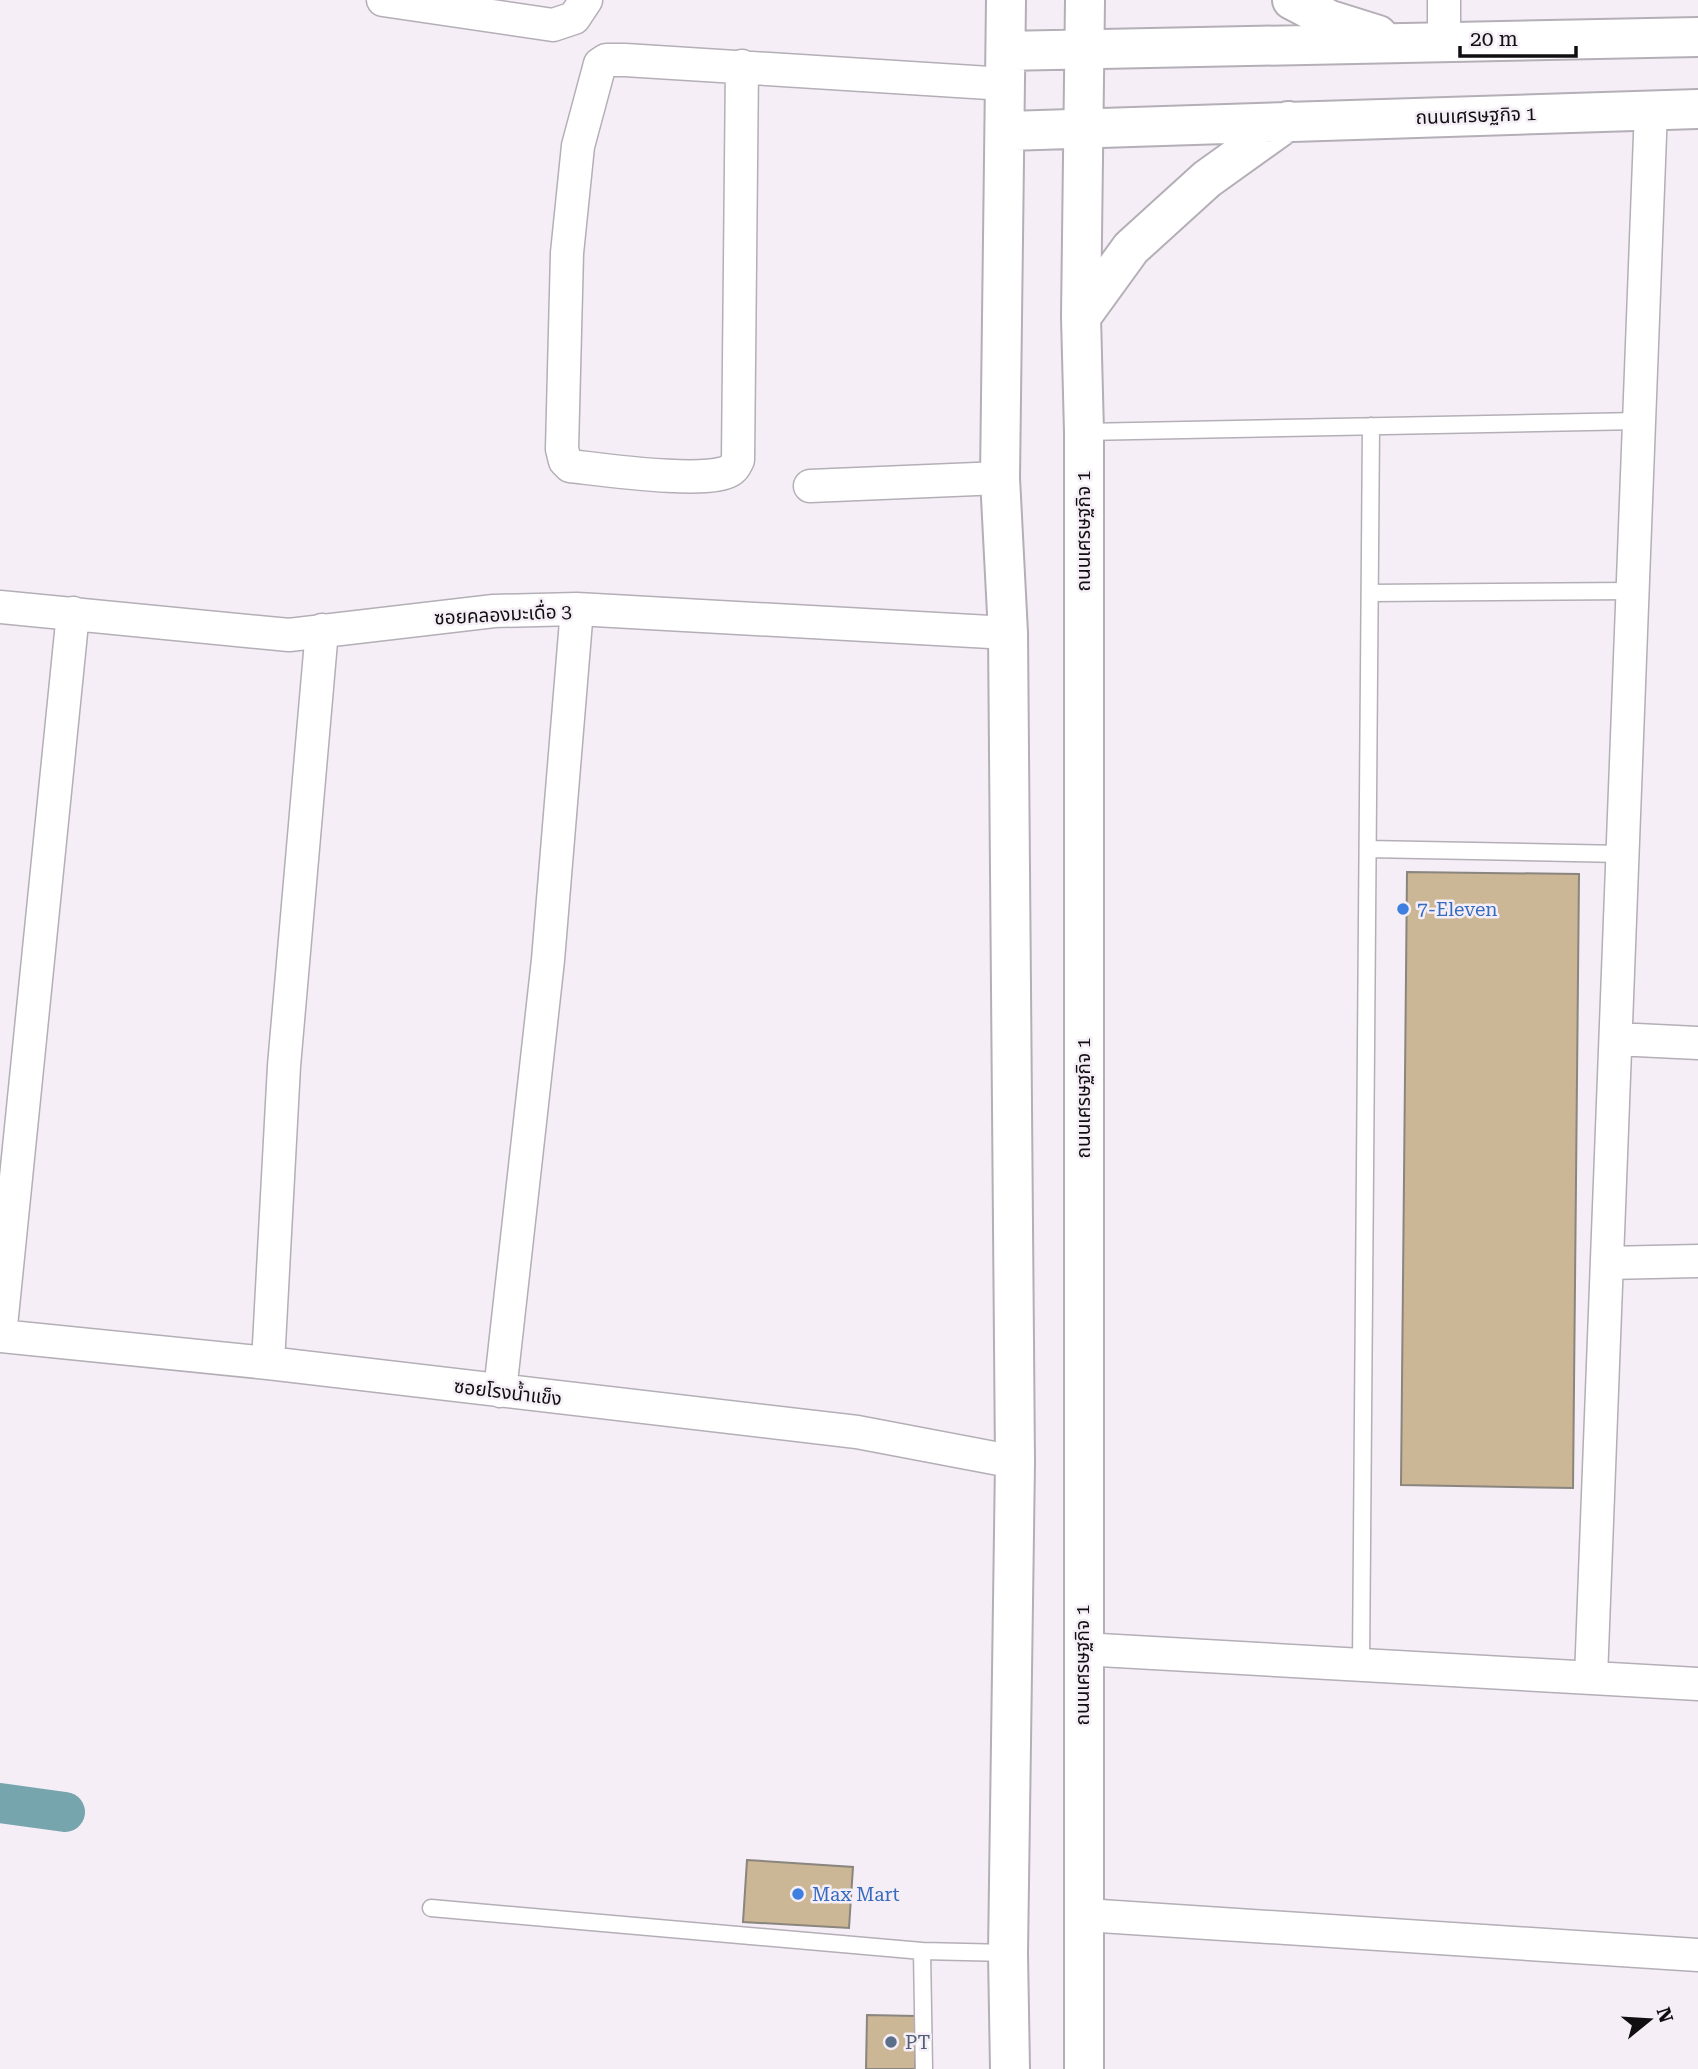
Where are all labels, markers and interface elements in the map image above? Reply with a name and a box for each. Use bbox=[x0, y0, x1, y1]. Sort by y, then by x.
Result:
scale bar bbox=[1460, 14, 1576, 58]
text: 20 m bbox=[1470, 27, 1518, 51]
street label: ถนนเศรษฐกิจ 1 bbox=[1415, 102, 1537, 129]
street label: ถนนเศรษฐกิจ 1 bbox=[1072, 471, 1095, 591]
street label: ซอยคลองมะเดื่อ 3 bbox=[433, 597, 573, 630]
place label: 7-Eleven bbox=[1417, 898, 1498, 921]
marker: 7-Eleven bbox=[1395, 901, 1411, 917]
street label: ถนนเศรษฐกิจ 1 bbox=[1072, 1038, 1095, 1158]
street label: ซอยโรงน้ำแข็ง bbox=[453, 1372, 563, 1411]
street label: ถนนเศรษฐกิจ 1 bbox=[1071, 1605, 1094, 1725]
place label: Max Mart bbox=[812, 1883, 900, 1906]
marker: Max Mart bbox=[790, 1886, 806, 1902]
north arrow bbox=[1614, 1985, 1684, 2055]
text: N bbox=[1651, 2004, 1678, 2026]
place label: PT bbox=[905, 2031, 930, 2054]
marker: PT bbox=[883, 2034, 899, 2050]

